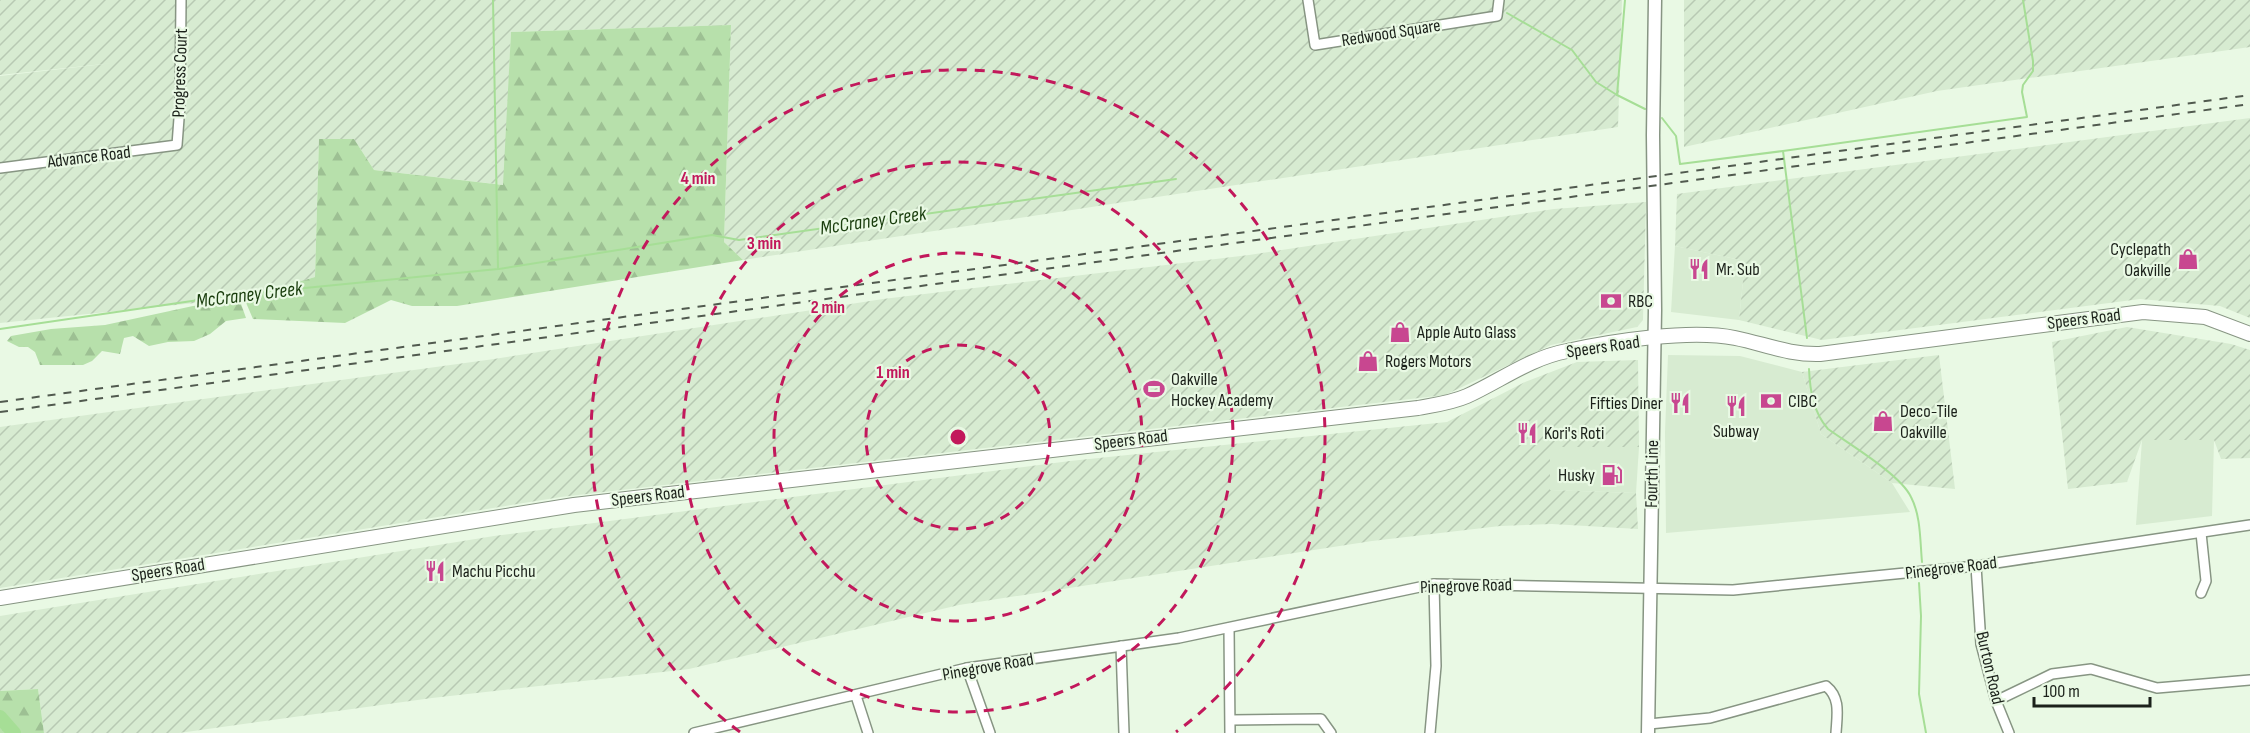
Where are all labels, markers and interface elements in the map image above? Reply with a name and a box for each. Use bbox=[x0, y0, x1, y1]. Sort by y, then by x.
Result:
street label: Redwood Square bbox=[1340, 15, 1442, 51]
street label: Progress Court bbox=[168, 28, 192, 118]
street label: Advance Road bbox=[45, 141, 132, 173]
text: 4 min bbox=[681, 168, 715, 189]
water label: McCraney Creek bbox=[818, 202, 928, 240]
text: 3 min bbox=[747, 233, 781, 254]
place label: Cyclepath Oakville bbox=[2110, 239, 2171, 281]
shop icon: Cyclepath Oakville bbox=[2176, 247, 2200, 271]
restaurant icon: Mr. Sub bbox=[1687, 257, 1711, 281]
place label: Mr. Sub bbox=[1716, 259, 1760, 280]
water label: McCraney Creek bbox=[194, 277, 304, 313]
bank icon: RBC bbox=[1599, 289, 1623, 313]
place label: RBC bbox=[1628, 291, 1653, 312]
text: 2 min bbox=[811, 297, 845, 318]
street label: Speers Road bbox=[2046, 304, 2122, 334]
shop icon: Apple Auto Glass bbox=[1388, 320, 1412, 344]
place label: Apple Auto Glass bbox=[1416, 322, 1516, 343]
street label: Speers Road bbox=[1565, 331, 1641, 363]
shop icon: Rogers Motors bbox=[1356, 349, 1380, 373]
place label: Rogers Motors bbox=[1385, 351, 1471, 372]
text: 1 min bbox=[876, 362, 910, 383]
place label: Oakville Hockey Academy bbox=[1171, 369, 1273, 411]
sports icon: Oakville Hockey Academy bbox=[1142, 377, 1166, 401]
bank icon: CIBC bbox=[1759, 389, 1783, 413]
restaurant icon: Fifties Diner bbox=[1668, 391, 1692, 415]
place label: CIBC bbox=[1788, 391, 1817, 412]
place label: Fifties Diner bbox=[1590, 393, 1663, 414]
restaurant icon: Subway bbox=[1724, 394, 1748, 418]
place label: Deco-Tile Oakville bbox=[1900, 401, 1958, 443]
shop icon: Deco-Tile Oakville bbox=[1871, 409, 1895, 433]
restaurant icon: Kori's Roti bbox=[1515, 421, 1539, 445]
place label: Subway bbox=[1713, 421, 1759, 442]
place label: Kori's Roti bbox=[1544, 423, 1604, 444]
street label: Speers Road bbox=[1093, 425, 1169, 455]
centre of rings bbox=[948, 427, 968, 447]
street label: Fourth Line bbox=[1641, 440, 1663, 508]
fuel station icon: Husky bbox=[1600, 463, 1624, 487]
place label: Husky bbox=[1558, 465, 1595, 486]
street label: Speers Road bbox=[610, 481, 686, 511]
street label: Pinegrove Road bbox=[1904, 552, 1998, 584]
street label: Speers Road bbox=[130, 554, 206, 586]
restaurant icon: Machu Picchu bbox=[423, 559, 447, 583]
place label: Machu Picchu bbox=[452, 561, 535, 582]
street label: Pinegrove Road bbox=[1420, 574, 1512, 598]
street label: Burton Road bbox=[1971, 629, 2009, 707]
street label: Pinegrove Road bbox=[941, 649, 1035, 685]
scale bar bbox=[2034, 670, 2150, 708]
text: 100 m bbox=[2043, 681, 2080, 702]

